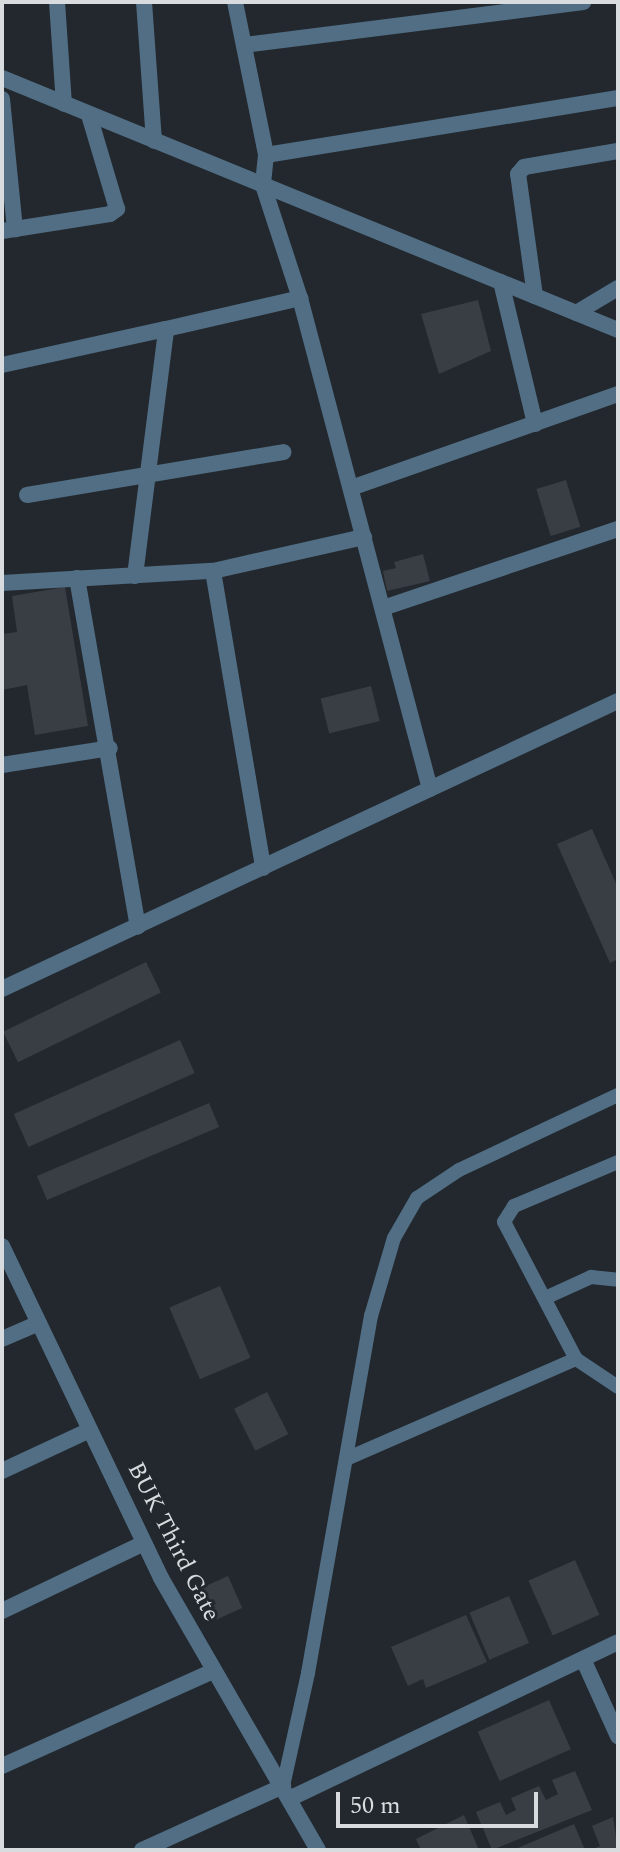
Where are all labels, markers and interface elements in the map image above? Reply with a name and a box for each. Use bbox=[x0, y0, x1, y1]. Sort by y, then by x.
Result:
street label: BUK Third Gate bbox=[121, 1458, 225, 1626]
scale bar bbox=[340, 1776, 542, 1826]
text: 50 m bbox=[350, 1788, 401, 1824]

